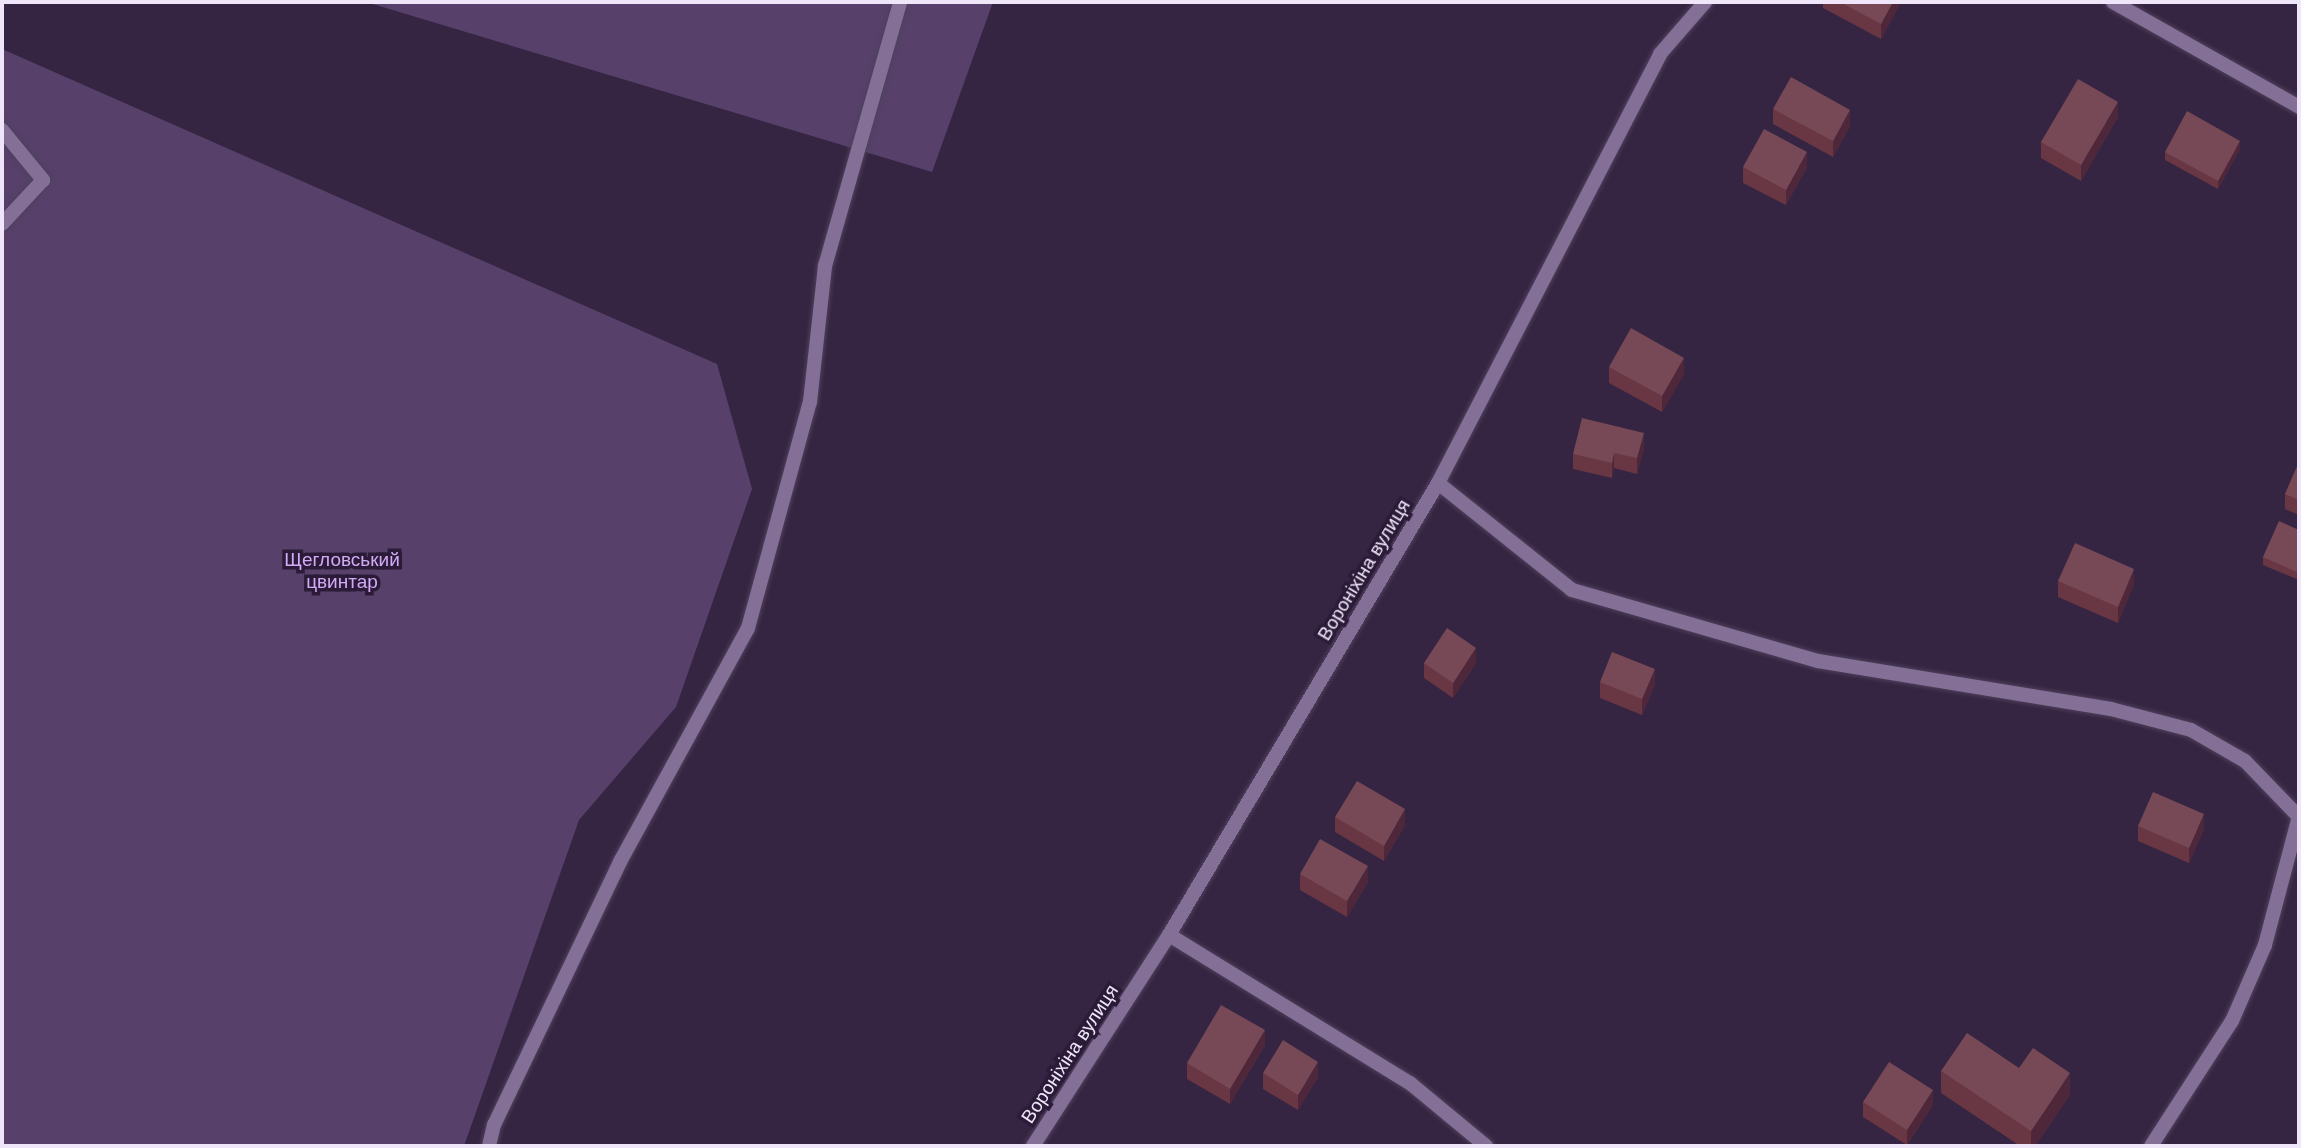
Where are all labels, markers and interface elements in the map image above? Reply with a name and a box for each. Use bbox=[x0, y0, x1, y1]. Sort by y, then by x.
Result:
street label: Вороніхіна вулиця bbox=[1313, 495, 1415, 645]
park label: Щегловський цвинтар bbox=[284, 549, 400, 593]
street label: Вороніхіна вулиця bbox=[1017, 980, 1123, 1128]

